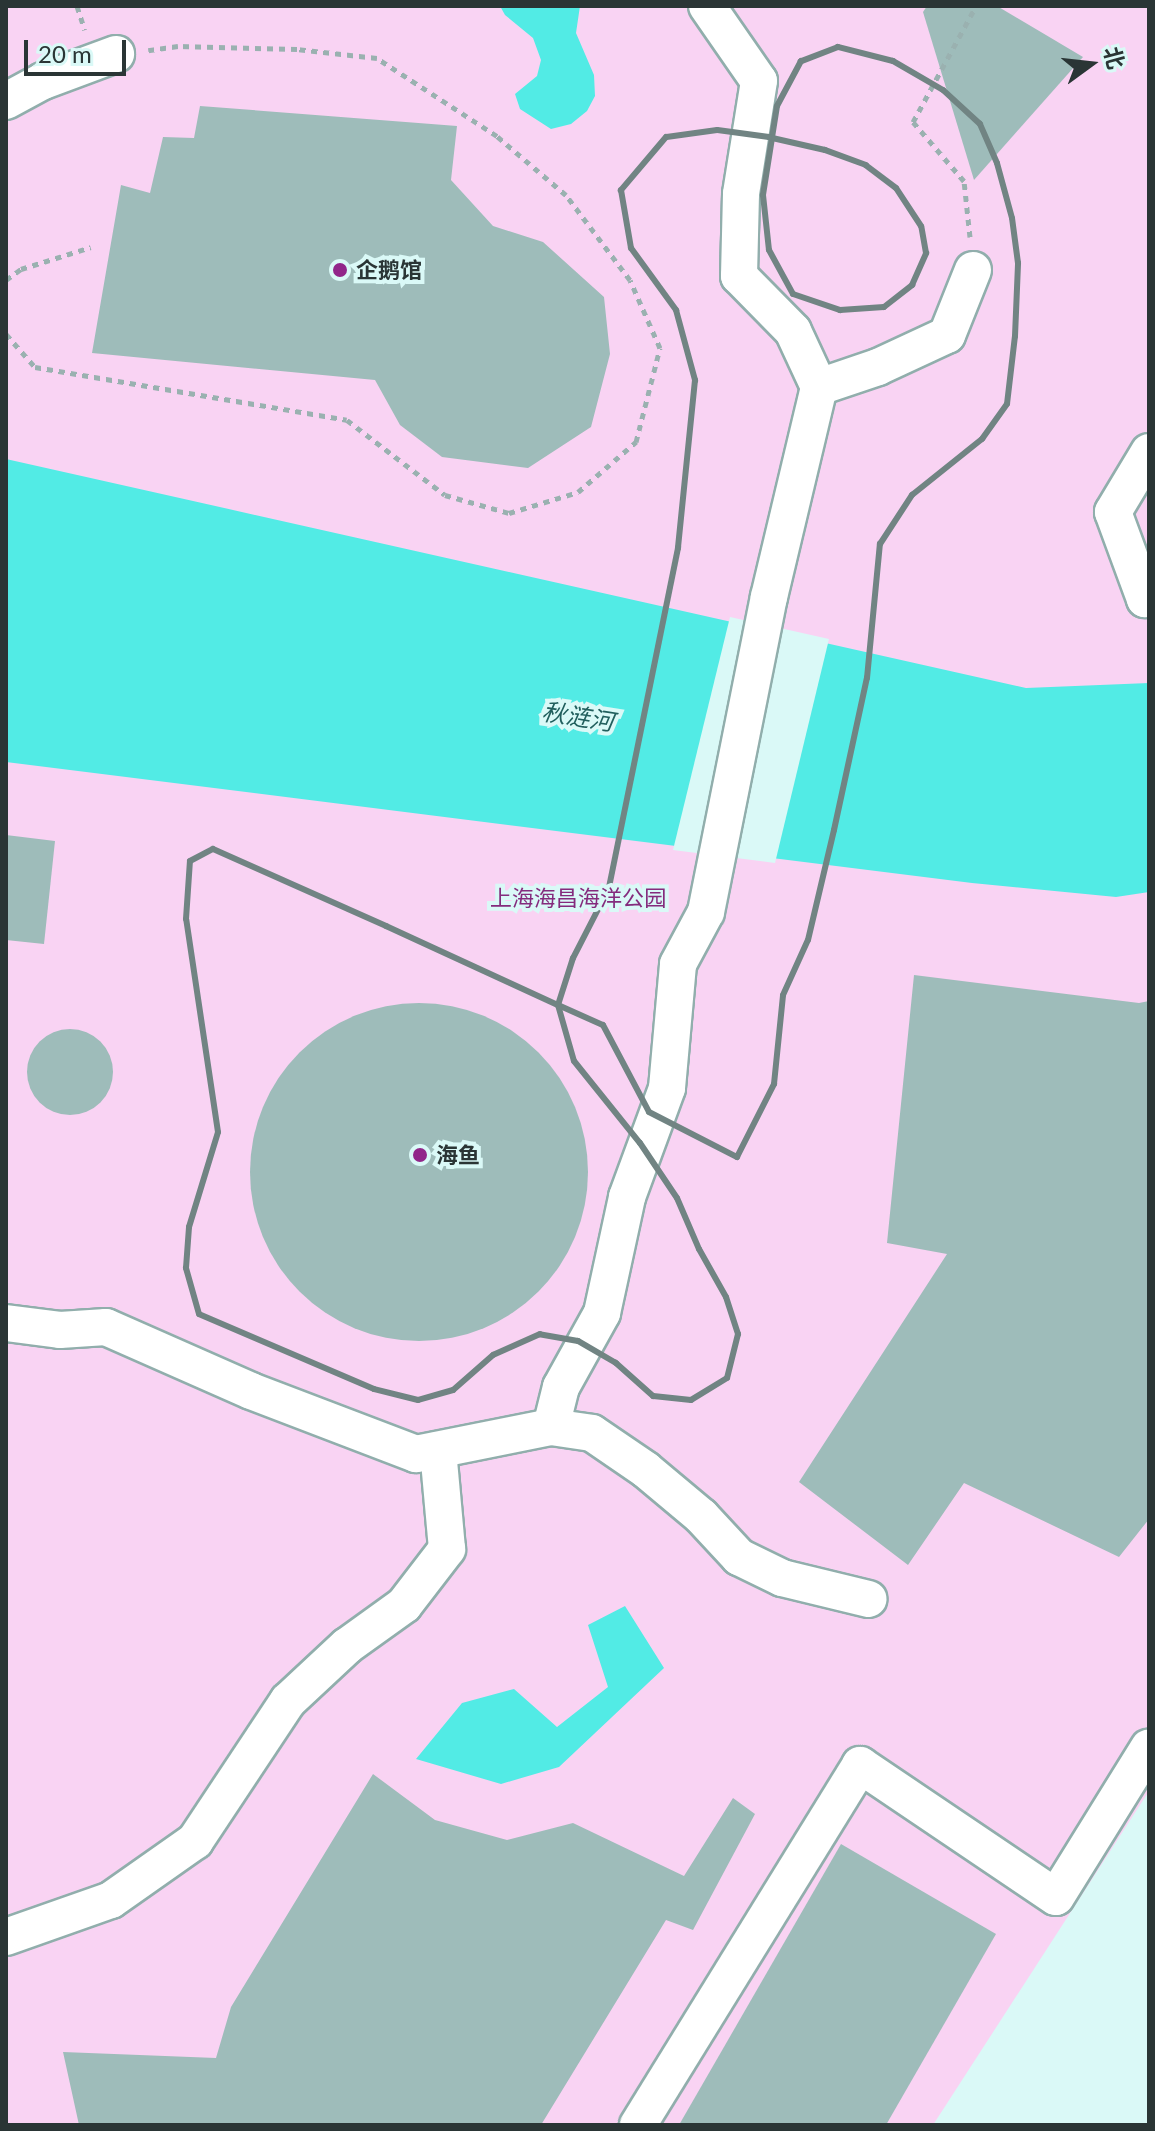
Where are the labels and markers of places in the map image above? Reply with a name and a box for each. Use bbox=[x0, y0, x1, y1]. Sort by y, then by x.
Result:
place label: 企鹅馆 bbox=[356, 257, 422, 283]
marker: 企鹅馆 bbox=[331, 261, 349, 279]
place label: 海鱼 bbox=[436, 1142, 480, 1168]
marker: 海鱼 bbox=[411, 1146, 429, 1164]

